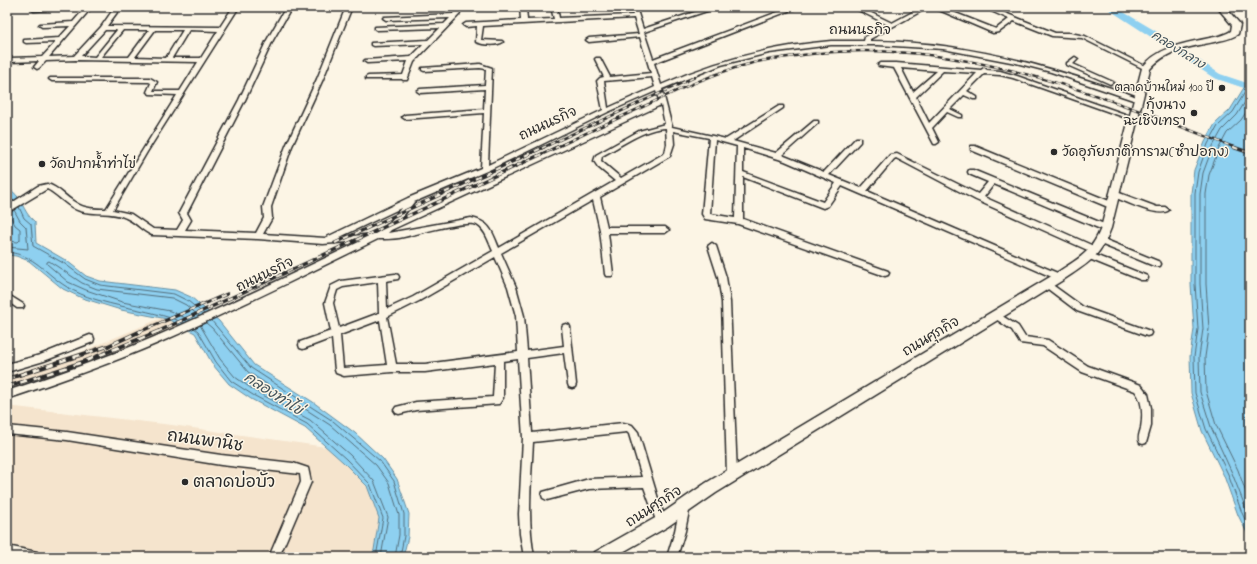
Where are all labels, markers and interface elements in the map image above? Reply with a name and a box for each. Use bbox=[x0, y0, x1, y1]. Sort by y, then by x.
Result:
street label: ถนนนรกิจ bbox=[829, 20, 891, 41]
water label: คลองกลาง bbox=[1147, 26, 1210, 75]
place label: ตลาดบ้านใหม่ 100 ปี bbox=[1114, 79, 1214, 97]
marker: ตลาดบ้านใหม่ 100 ปี bbox=[1217, 83, 1227, 93]
place label: กุ้งนาง ฉะเชิงเทรา bbox=[1123, 95, 1186, 132]
street label: ถนนนรกิจ bbox=[516, 101, 580, 147]
marker: กุ้งนาง ฉะเชิงเทรา bbox=[1189, 108, 1199, 118]
place label: วัดอุภัยภาติการาม(ซำปอกง) bbox=[1062, 142, 1228, 163]
marker: วัดอุภัยภาติการาม(ซำปอกง) bbox=[1049, 147, 1059, 157]
place label: วัดปากน้ำท่าไข่ bbox=[50, 151, 136, 175]
marker: วัดปากน้ำท่าไข่ bbox=[37, 159, 47, 169]
street label: ถนนนรกิจ bbox=[233, 252, 297, 298]
street label: ถนนศุภกิจ bbox=[898, 312, 964, 362]
water label: คลองท่าไข่ bbox=[239, 367, 309, 423]
street label: ถนนพานิช bbox=[165, 423, 245, 459]
place label: ตลาดบ่อบัว bbox=[193, 470, 275, 495]
marker: ตลาดบ่อบัว bbox=[180, 477, 190, 487]
street label: ถนนศุภกิจ bbox=[622, 481, 686, 533]

